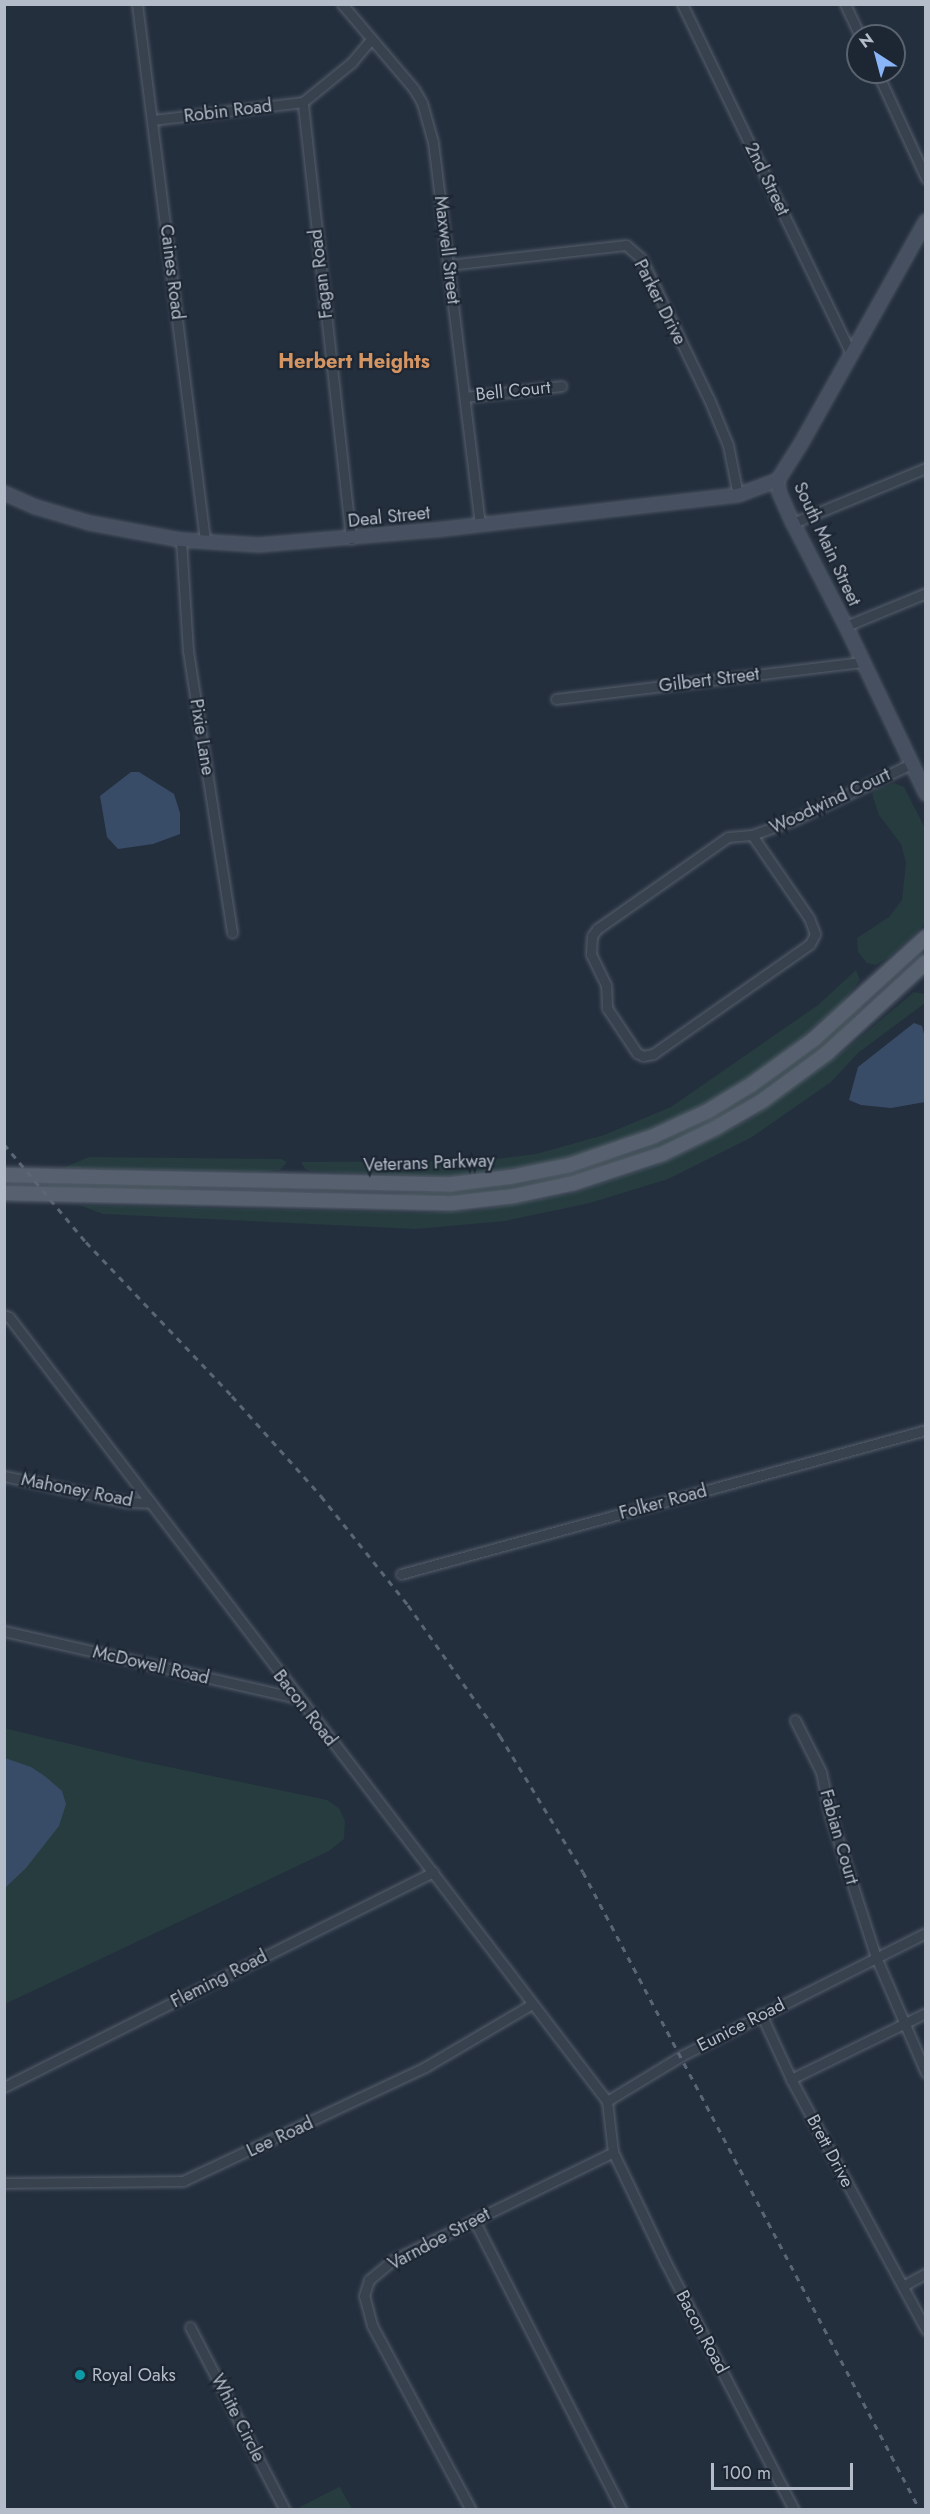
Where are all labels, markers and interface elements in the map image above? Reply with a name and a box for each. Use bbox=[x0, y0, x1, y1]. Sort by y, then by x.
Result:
north arrow bbox=[846, 24, 906, 84]
text: N bbox=[854, 28, 878, 54]
street label: Robin Road bbox=[183, 95, 273, 127]
street label: 2nd Street bbox=[740, 139, 794, 219]
street label: Maxwell Street bbox=[430, 195, 464, 305]
street label: Caines Road bbox=[155, 223, 189, 321]
street label: Fagan Road bbox=[305, 228, 337, 320]
street label: Parker Drive bbox=[629, 256, 691, 348]
district label: Herbert Heights bbox=[278, 349, 430, 373]
street label: Bell Court bbox=[475, 376, 551, 406]
street label: South Main Street bbox=[789, 479, 865, 609]
street label: Deal Street bbox=[347, 502, 431, 532]
street label: Gilbert Street bbox=[657, 663, 761, 697]
street label: Pixie Lane bbox=[185, 697, 219, 777]
street label: Woodwind Court bbox=[766, 764, 894, 838]
street label: Veterans Parkway bbox=[363, 1150, 495, 1176]
street label: Mahoney Road bbox=[19, 1469, 135, 1511]
street label: Folker Road bbox=[617, 1480, 709, 1524]
street label: McDowell Road bbox=[91, 1641, 211, 1689]
street label: Bacon Road bbox=[269, 1666, 341, 1750]
street label: Fabian Court bbox=[815, 1787, 863, 1887]
street label: Fleming Road bbox=[167, 1946, 271, 2012]
street label: Eunice Road bbox=[694, 1994, 788, 2056]
street label: Brett Drive bbox=[802, 2111, 858, 2191]
street label: Lee Road bbox=[243, 2112, 317, 2162]
street label: Varndoe Street bbox=[384, 2203, 494, 2275]
street label: Bacon Road bbox=[671, 2287, 733, 2377]
place label: Royal Oaks bbox=[92, 2364, 176, 2386]
marker: Royal Oaks bbox=[73, 2368, 87, 2382]
street label: White Circle bbox=[207, 2370, 269, 2466]
scale bar bbox=[714, 2451, 856, 2489]
text: 100 m bbox=[722, 2460, 771, 2486]

